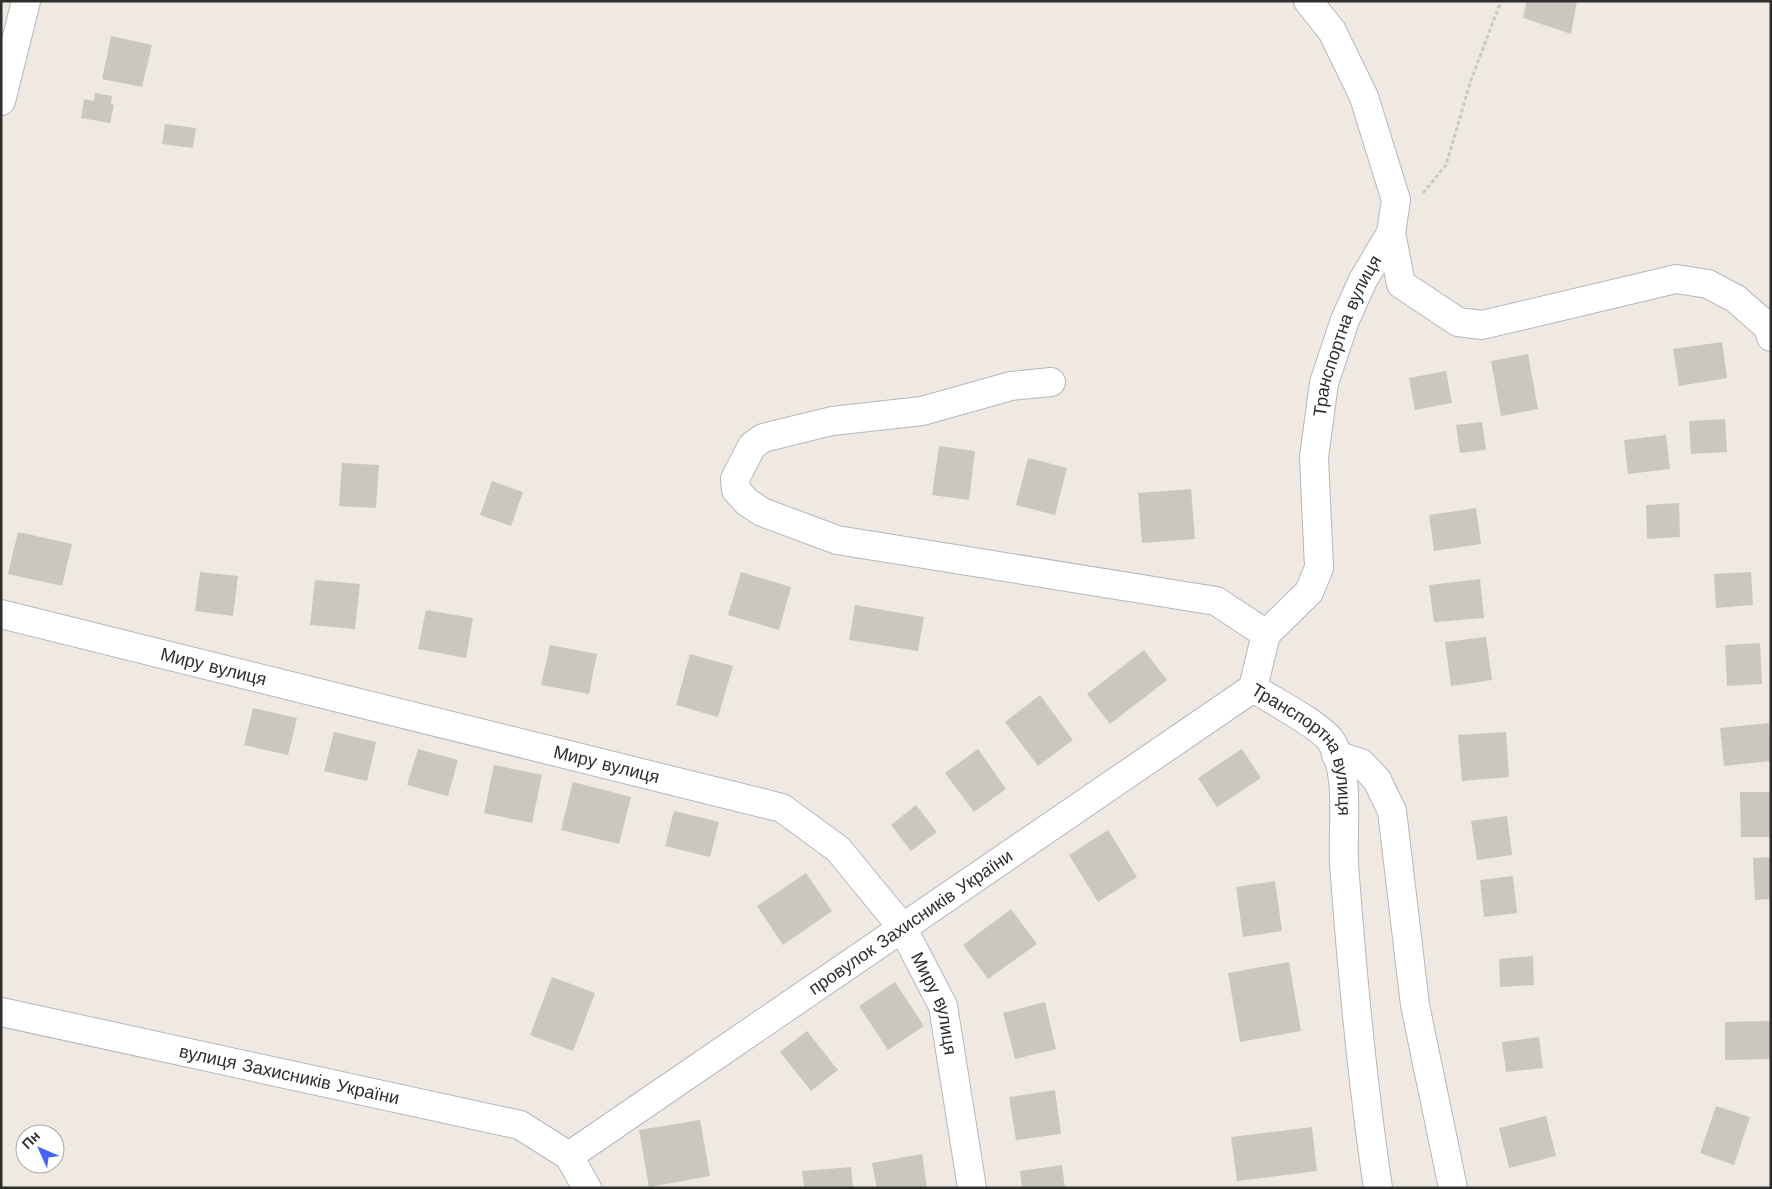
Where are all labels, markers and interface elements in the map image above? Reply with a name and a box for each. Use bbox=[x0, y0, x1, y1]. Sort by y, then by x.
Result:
street label: Транспортна вулиця bbox=[1309, 251, 1385, 418]
street label: Миру вулиця bbox=[159, 643, 269, 690]
street label: Транспортна вулиця bbox=[1248, 679, 1355, 816]
street label: Миру вулиця bbox=[552, 741, 662, 787]
street label: провулок Захисників України bbox=[804, 845, 1016, 999]
street label: Миру вулиця bbox=[907, 948, 962, 1056]
street label: вулиця Захисників України bbox=[177, 1040, 401, 1108]
north arrow bbox=[15, 1124, 65, 1174]
text: Пн bbox=[19, 1128, 43, 1152]

